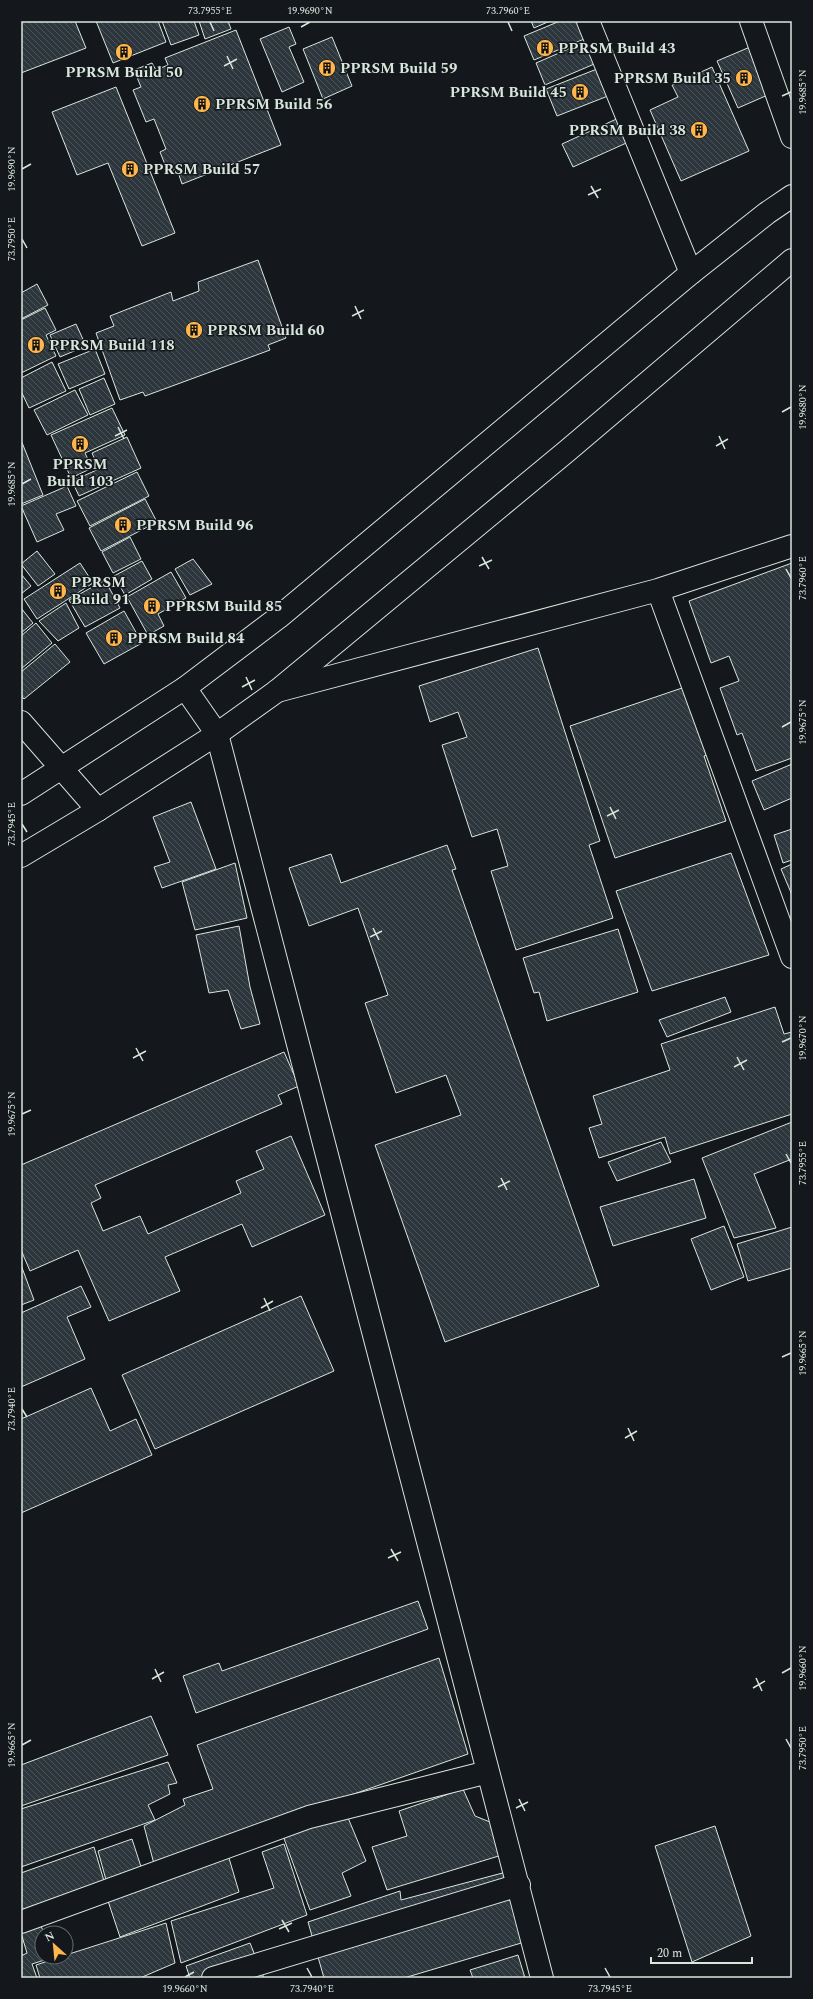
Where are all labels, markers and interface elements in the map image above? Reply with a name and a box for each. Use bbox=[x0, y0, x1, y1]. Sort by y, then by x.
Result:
text: 73.7955°E bbox=[188, 3, 232, 19]
text: 19.9690°N bbox=[287, 3, 333, 19]
text: 73.7960°E bbox=[486, 3, 530, 19]
place label: PPRSM Build 43 bbox=[558, 37, 675, 60]
building icon: PPRSM Build 43 bbox=[535, 38, 555, 58]
building icon: PPRSM Build 50 bbox=[114, 42, 134, 62]
place label: PPRSM Build 59 bbox=[340, 57, 457, 80]
building icon: PPRSM Build 59 bbox=[317, 58, 337, 78]
place label: PPRSM Build 50 bbox=[65, 61, 183, 84]
place label: PPRSM Build 35 bbox=[614, 67, 731, 90]
building icon: PPRSM Build 35 bbox=[734, 68, 754, 88]
text: 19.9685°N bbox=[795, 69, 811, 115]
place label: PPRSM Build 45 bbox=[450, 81, 567, 104]
building icon: PPRSM Build 45 bbox=[570, 82, 590, 102]
place label: PPRSM Build 56 bbox=[215, 93, 332, 116]
building icon: PPRSM Build 56 bbox=[192, 94, 212, 114]
place label: PPRSM Build 38 bbox=[569, 119, 686, 142]
building icon: PPRSM Build 38 bbox=[689, 120, 709, 140]
text: 19.9690°N bbox=[4, 146, 20, 192]
place label: PPRSM Build 57 bbox=[143, 158, 260, 181]
building icon: PPRSM Build 57 bbox=[120, 159, 140, 179]
text: 73.7950°E bbox=[4, 217, 20, 261]
place label: PPRSM Build 60 bbox=[207, 319, 324, 342]
building icon: PPRSM Build 60 bbox=[184, 320, 204, 340]
place label: PPRSM Build 118 bbox=[49, 334, 175, 357]
building icon: PPRSM Build 118 bbox=[26, 335, 46, 355]
text: 19.9680°N bbox=[795, 384, 811, 430]
building icon: PPRSM Build 103 bbox=[70, 434, 90, 454]
place label: PPRSM Build 103 bbox=[46, 453, 114, 493]
text: 19.9685°N bbox=[4, 461, 20, 507]
place label: PPRSM Build 96 bbox=[136, 514, 253, 537]
building icon: PPRSM Build 96 bbox=[113, 515, 133, 535]
text: 73.7960°E bbox=[795, 556, 811, 600]
place label: PPRSM Build 91 bbox=[71, 571, 130, 611]
building icon: PPRSM Build 91 bbox=[48, 581, 68, 601]
place label: PPRSM Build 85 bbox=[165, 595, 282, 618]
building icon: PPRSM Build 85 bbox=[142, 596, 162, 616]
place label: PPRSM Build 84 bbox=[127, 627, 245, 650]
building icon: PPRSM Build 84 bbox=[104, 628, 124, 648]
text: 19.9675°N bbox=[795, 699, 811, 745]
text: 73.7945°E bbox=[4, 802, 20, 846]
text: 19.9670°N bbox=[795, 1015, 811, 1061]
text: 19.9675°N bbox=[4, 1091, 20, 1137]
text: 73.7955°E bbox=[795, 1141, 811, 1185]
text: 19.9665°N bbox=[795, 1330, 811, 1376]
text: 73.7940°E bbox=[4, 1387, 20, 1431]
text: 19.9660°N bbox=[795, 1645, 811, 1691]
text: 19.9665°N bbox=[4, 1722, 20, 1768]
text: 73.7950°E bbox=[795, 1726, 811, 1770]
north arrow bbox=[34, 1925, 74, 1965]
text: N bbox=[42, 1927, 58, 1946]
scale bar bbox=[651, 1939, 752, 1965]
text: 20 m bbox=[657, 1944, 682, 1963]
text: 19.9660°N bbox=[162, 1981, 208, 1997]
text: 73.7940°E bbox=[290, 1981, 334, 1997]
text: 73.7945°E bbox=[588, 1981, 632, 1997]

